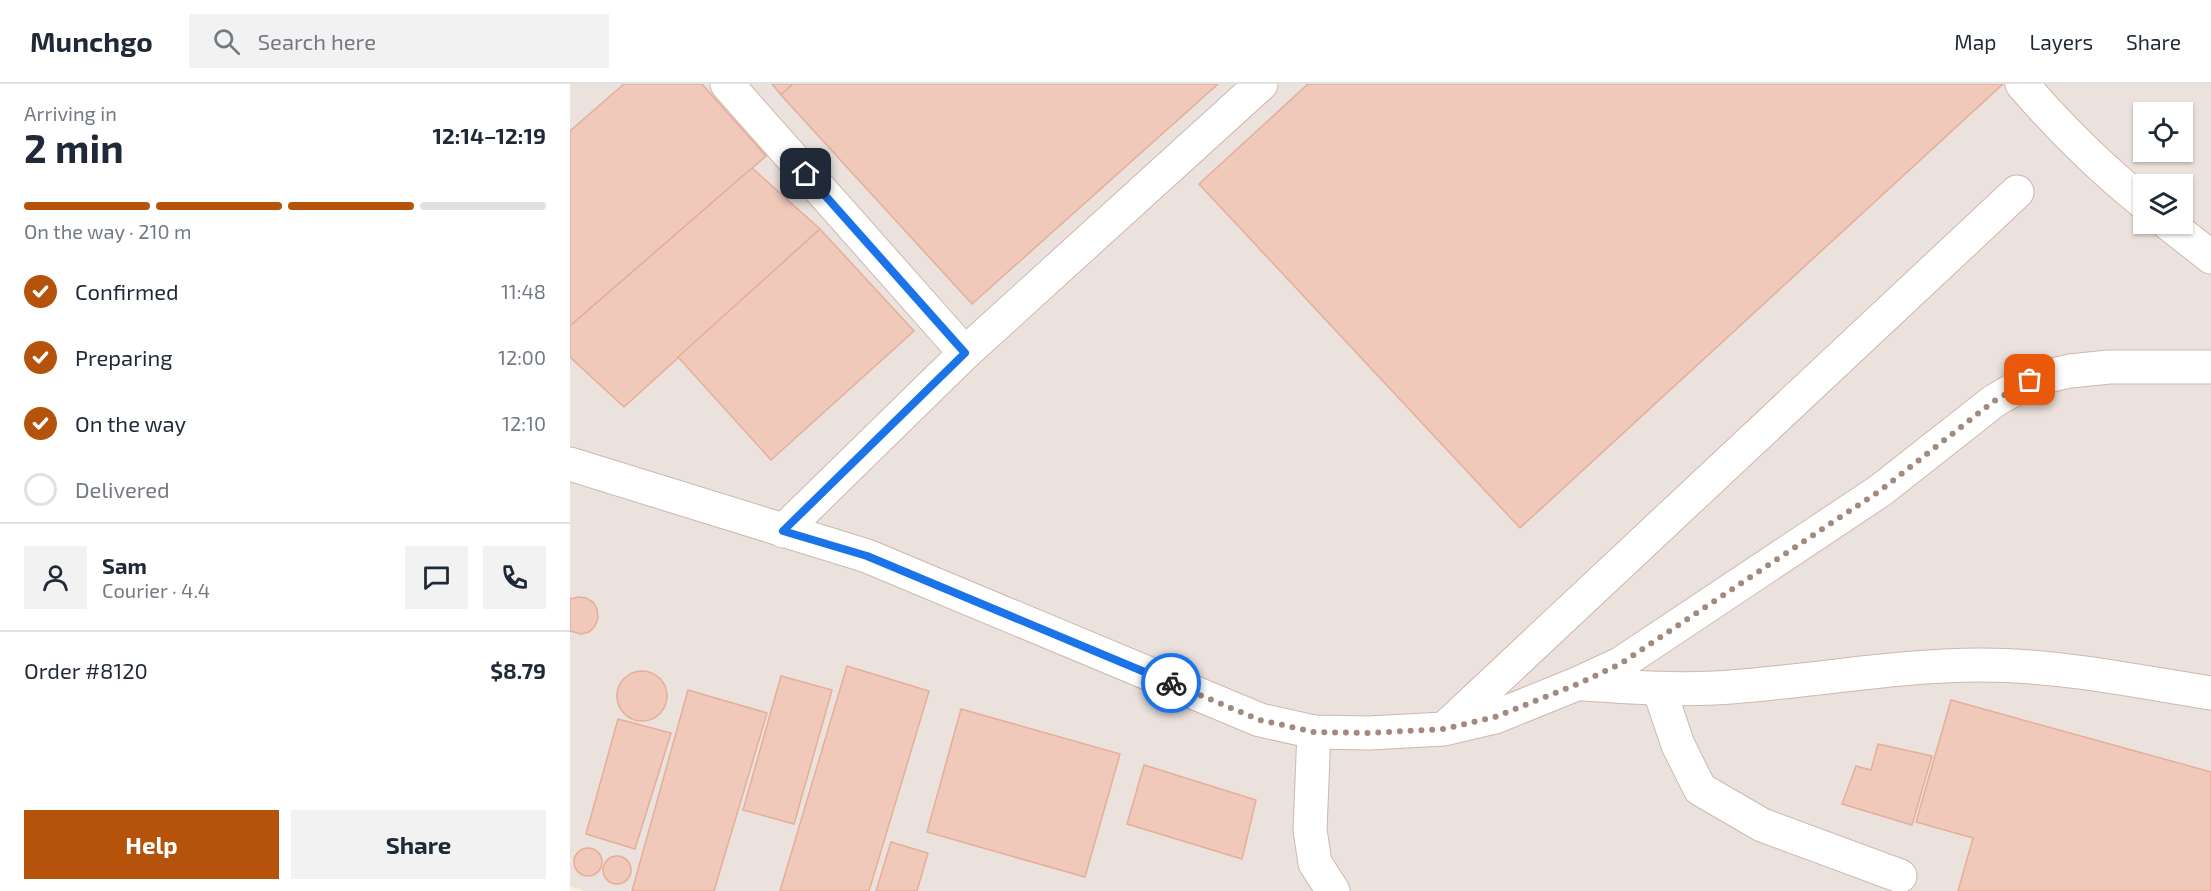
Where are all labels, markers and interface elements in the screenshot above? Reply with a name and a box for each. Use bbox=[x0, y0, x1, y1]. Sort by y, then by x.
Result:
search box bbox=[189, 14, 609, 68]
text: Munchgo bbox=[30, 24, 153, 58]
icon: search bbox=[210, 25, 243, 58]
text: Search here bbox=[258, 28, 376, 54]
text: Map bbox=[1954, 29, 1996, 54]
text: Layers bbox=[2029, 29, 2093, 54]
text: Share bbox=[2126, 29, 2181, 54]
text: Arriving in bbox=[24, 101, 117, 125]
map controls bbox=[2133, 102, 2193, 234]
button: locate bbox=[2133, 102, 2193, 162]
text: 12:14–12:19 bbox=[433, 122, 546, 148]
text: 2 min bbox=[24, 124, 124, 171]
pin bbox=[780, 148, 831, 199]
icon: home bbox=[789, 157, 822, 190]
button: layers bbox=[2133, 174, 2193, 234]
text: On the way · 210 m bbox=[24, 219, 192, 243]
icon: check bbox=[24, 275, 57, 308]
text: Confirmed bbox=[75, 278, 179, 304]
text: 11:48 bbox=[501, 279, 546, 303]
icon: check bbox=[24, 341, 57, 374]
text: Preparing bbox=[75, 344, 173, 370]
text: 12:00 bbox=[498, 345, 546, 369]
pin bbox=[2004, 354, 2055, 405]
icon: bag bbox=[2013, 363, 2046, 396]
icon: check bbox=[24, 407, 57, 440]
text: On the way bbox=[75, 410, 186, 436]
text: 12:10 bbox=[502, 411, 546, 435]
text: Delivered bbox=[75, 476, 170, 502]
button: person bbox=[24, 546, 87, 609]
button: chat bbox=[405, 546, 468, 609]
button: phone bbox=[483, 546, 546, 609]
text: Sam bbox=[102, 552, 147, 578]
text: Courier · 4.4 bbox=[102, 578, 210, 602]
courier bbox=[1141, 653, 1201, 713]
text: Order #8120 bbox=[24, 657, 148, 683]
text: $8.79 bbox=[490, 657, 546, 683]
icon: bike bbox=[1155, 667, 1188, 700]
button: Help bbox=[24, 810, 279, 879]
button: Share bbox=[291, 810, 546, 879]

